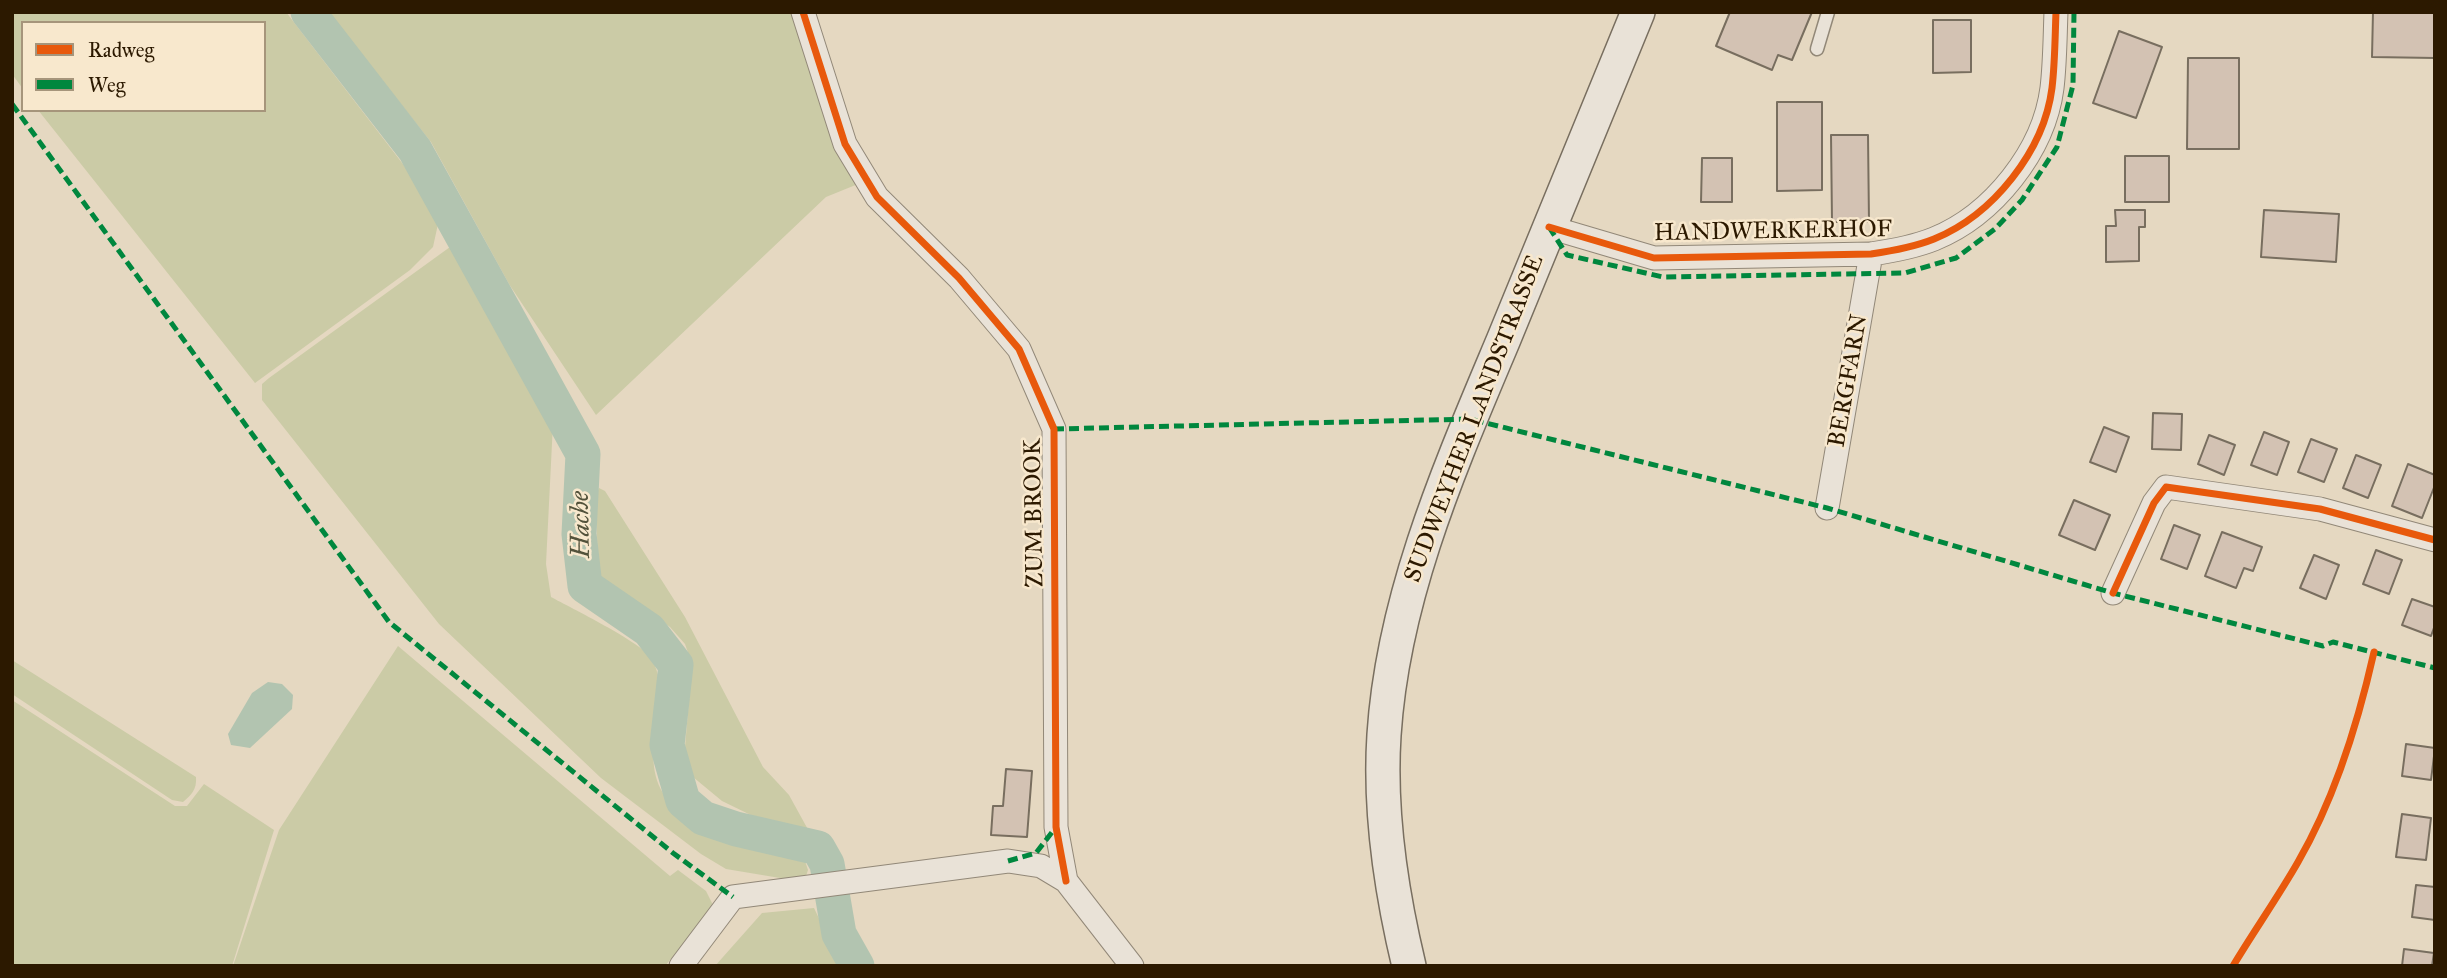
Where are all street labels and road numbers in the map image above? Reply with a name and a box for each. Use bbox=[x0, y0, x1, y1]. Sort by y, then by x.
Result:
street label: HANDWERKERHOF bbox=[1654, 216, 1892, 248]
street label: SUDWEYHER LANDSTRASSE bbox=[1399, 251, 1551, 587]
street label: BERGFARN bbox=[1823, 312, 1875, 450]
street label: ZUM BROOK bbox=[1019, 438, 1051, 588]

